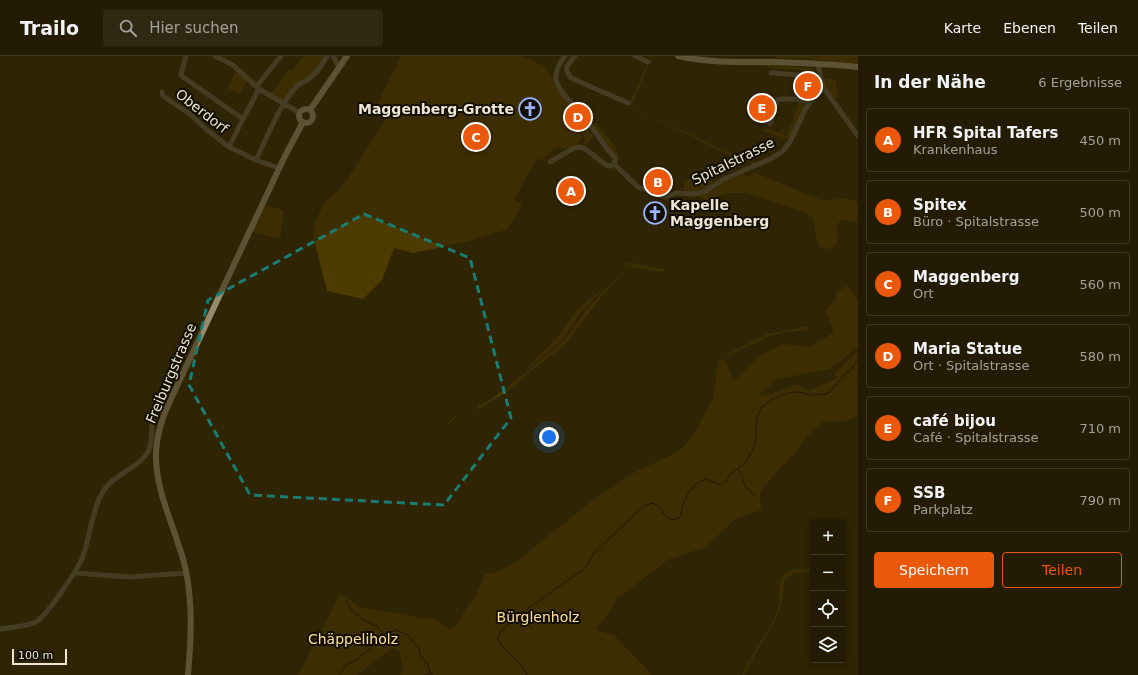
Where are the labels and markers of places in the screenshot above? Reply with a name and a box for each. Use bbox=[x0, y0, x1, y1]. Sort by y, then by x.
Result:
pin: F bbox=[795, 71, 821, 101]
pin: E bbox=[749, 93, 775, 123]
church icon: Maggenberg-Grotte bbox=[517, 96, 543, 122]
place label: Maggenberg-Grotte bbox=[358, 101, 514, 117]
pin: D bbox=[565, 102, 591, 132]
pin: C bbox=[463, 122, 489, 152]
pin: B bbox=[645, 167, 671, 197]
pin: A bbox=[558, 176, 584, 206]
place label: Kapelle Maggenberg bbox=[670, 197, 769, 229]
church icon: Kapelle Maggenberg bbox=[642, 200, 668, 226]

